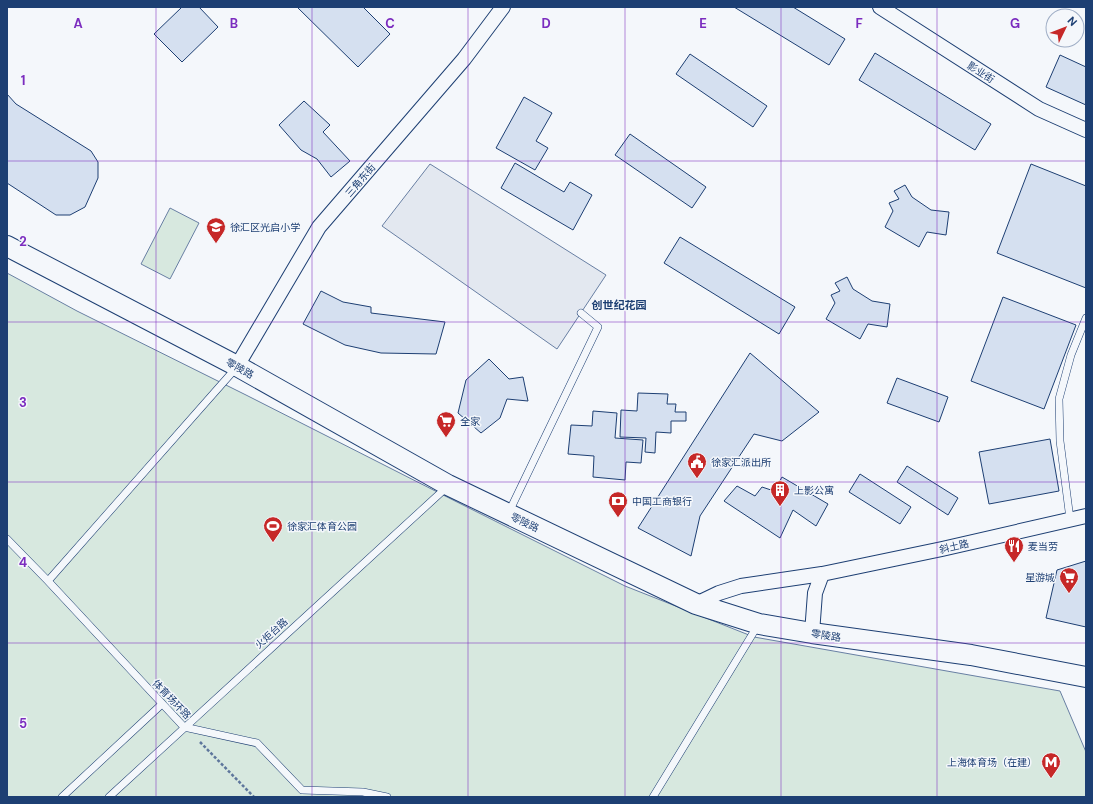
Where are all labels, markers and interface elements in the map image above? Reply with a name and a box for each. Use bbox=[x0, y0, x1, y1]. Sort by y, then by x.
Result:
north arrow bbox=[1045, 8, 1085, 48]
text: N bbox=[1064, 13, 1080, 29]
text: A bbox=[73, 15, 83, 32]
text: B bbox=[230, 15, 238, 32]
text: C bbox=[385, 15, 395, 32]
text: D bbox=[541, 15, 551, 32]
text: E bbox=[699, 15, 707, 32]
text: F bbox=[855, 15, 863, 32]
text: G bbox=[1010, 15, 1020, 32]
street label: 影业街 bbox=[965, 59, 997, 86]
text: 1 bbox=[21, 72, 25, 89]
street label: 三角东街 bbox=[342, 161, 378, 200]
school or university icon: 徐汇区光启小学 bbox=[205, 216, 227, 244]
place label: 徐汇区光启小学 bbox=[230, 221, 300, 234]
text: 2 bbox=[19, 233, 27, 250]
district label: 创世纪花园 bbox=[592, 298, 647, 312]
street label: 零陵路 bbox=[223, 355, 256, 381]
text: 3 bbox=[19, 394, 27, 411]
supermarket icon: 全家 bbox=[435, 410, 457, 438]
place label: 全家 bbox=[460, 415, 481, 428]
public building icon: 徐家汇派出所 bbox=[686, 451, 708, 479]
place label: 徐家汇派出所 bbox=[711, 456, 771, 469]
building icon: 上影公寓 bbox=[769, 479, 791, 507]
place label: 上影公寓 bbox=[794, 484, 834, 497]
bank icon: 中国工商银行 bbox=[607, 490, 629, 518]
place label: 中国工商银行 bbox=[632, 495, 692, 508]
street label: 零陵路 bbox=[508, 510, 541, 535]
sports icon: 徐家汇体育公园 bbox=[262, 515, 284, 543]
place label: 徐家汇体育公园 bbox=[287, 520, 357, 533]
restaurant icon: 麦当劳 bbox=[1003, 535, 1025, 563]
street label: 斜土路 bbox=[938, 537, 970, 556]
place label: 麦当劳 bbox=[1028, 540, 1058, 553]
text: 4 bbox=[19, 554, 27, 571]
supermarket icon: 星游城 bbox=[1058, 566, 1080, 594]
place label: 星游城 bbox=[1025, 571, 1055, 584]
street label: 火炬台路 bbox=[252, 615, 291, 652]
street label: 零陵路 bbox=[810, 627, 842, 644]
street label: 体育场环路 bbox=[150, 677, 194, 722]
text: 5 bbox=[19, 715, 27, 732]
metro station icon: 上海体育场（在建） bbox=[1040, 751, 1062, 779]
place label: 上海体育场（在建） bbox=[947, 756, 1037, 769]

